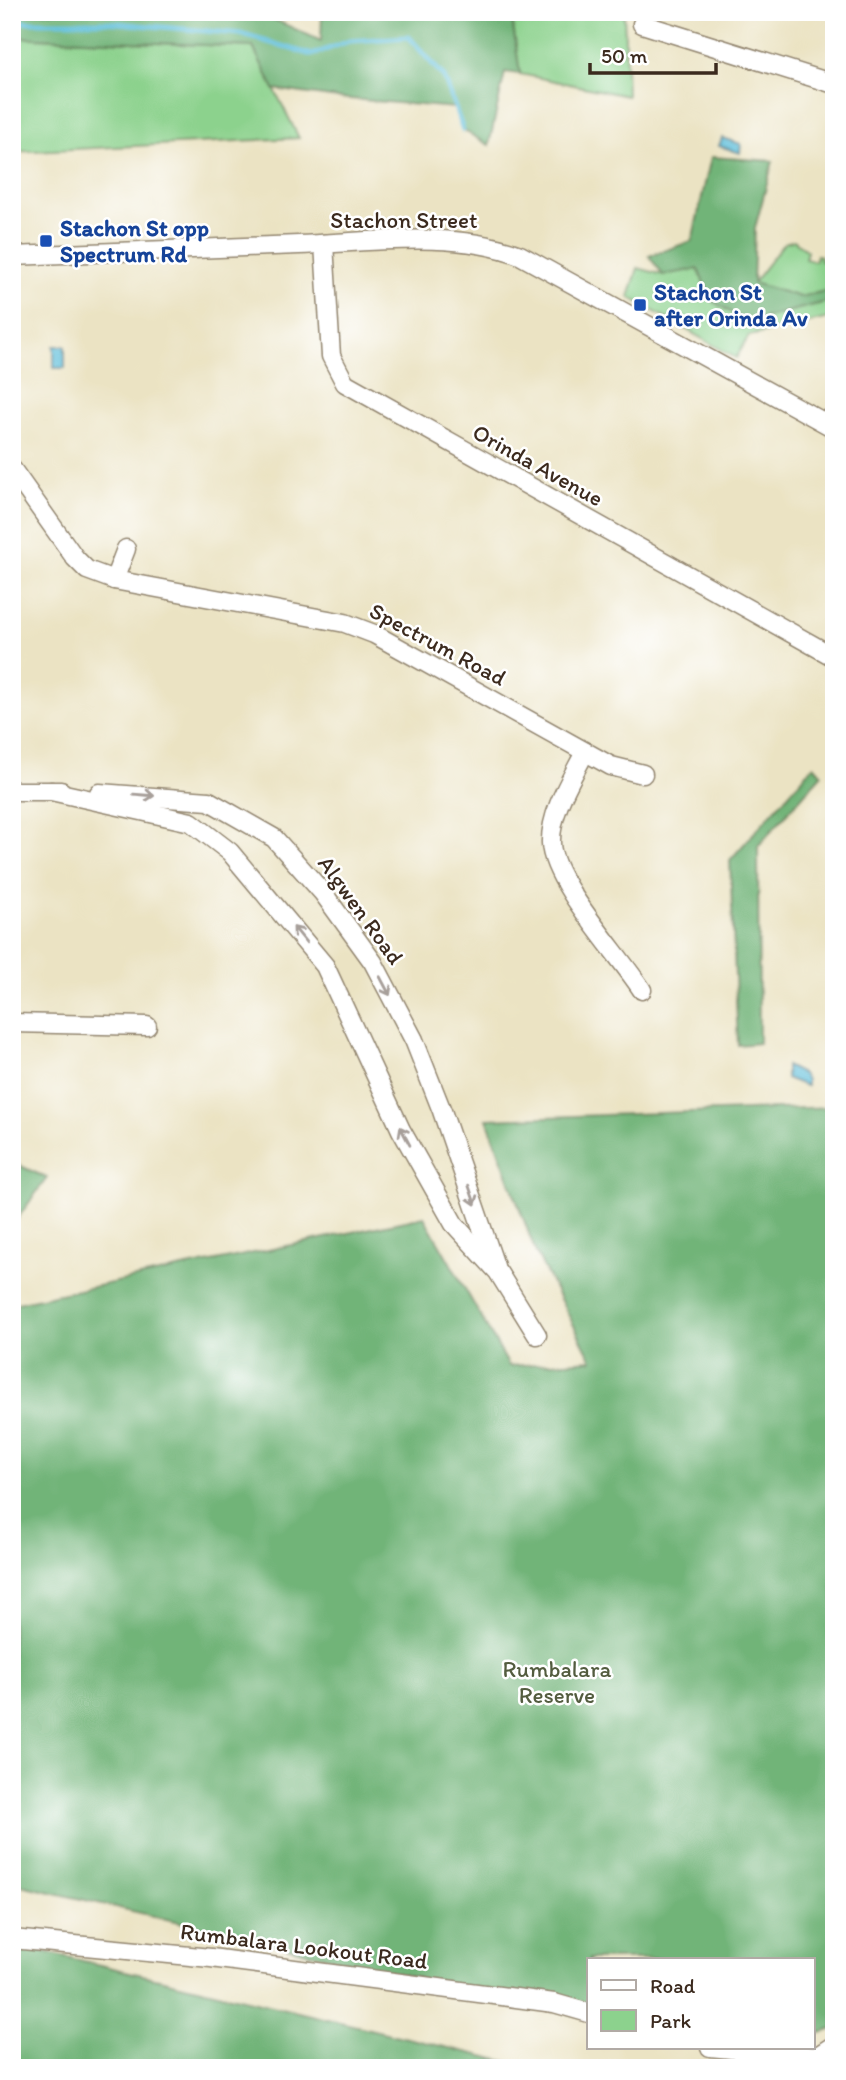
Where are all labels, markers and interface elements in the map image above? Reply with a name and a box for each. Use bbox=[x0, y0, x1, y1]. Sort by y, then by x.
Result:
scale bar bbox=[590, 32, 716, 76]
text: 50 m bbox=[601, 43, 648, 68]
street label: Stachon Street bbox=[330, 206, 478, 234]
place label: Stachon St opp Spectrum Rd bbox=[60, 214, 209, 268]
marker: Stachon St opp Spectrum Rd bbox=[38, 233, 54, 249]
place label: Stachon St after Orinda Av bbox=[654, 278, 808, 332]
marker: Stachon St after Orinda Av bbox=[632, 297, 648, 313]
street label: Orinda Avenue bbox=[468, 418, 608, 512]
street label: Spectrum Road bbox=[365, 596, 511, 692]
one-way arrow bbox=[132, 789, 155, 802]
street label: Algwen Road bbox=[312, 850, 410, 970]
one-way arrow bbox=[293, 927, 308, 945]
one-way arrow bbox=[379, 975, 393, 995]
one-way arrow bbox=[398, 1126, 411, 1147]
one-way arrow bbox=[467, 1184, 479, 1206]
park label: Rumbalara Reserve bbox=[503, 1655, 611, 1709]
street label: Rumbalara Lookout Road bbox=[179, 1917, 430, 1975]
legend bbox=[587, 1958, 814, 2048]
text: Road bbox=[650, 1973, 696, 1998]
text: Park bbox=[650, 2008, 692, 2033]

